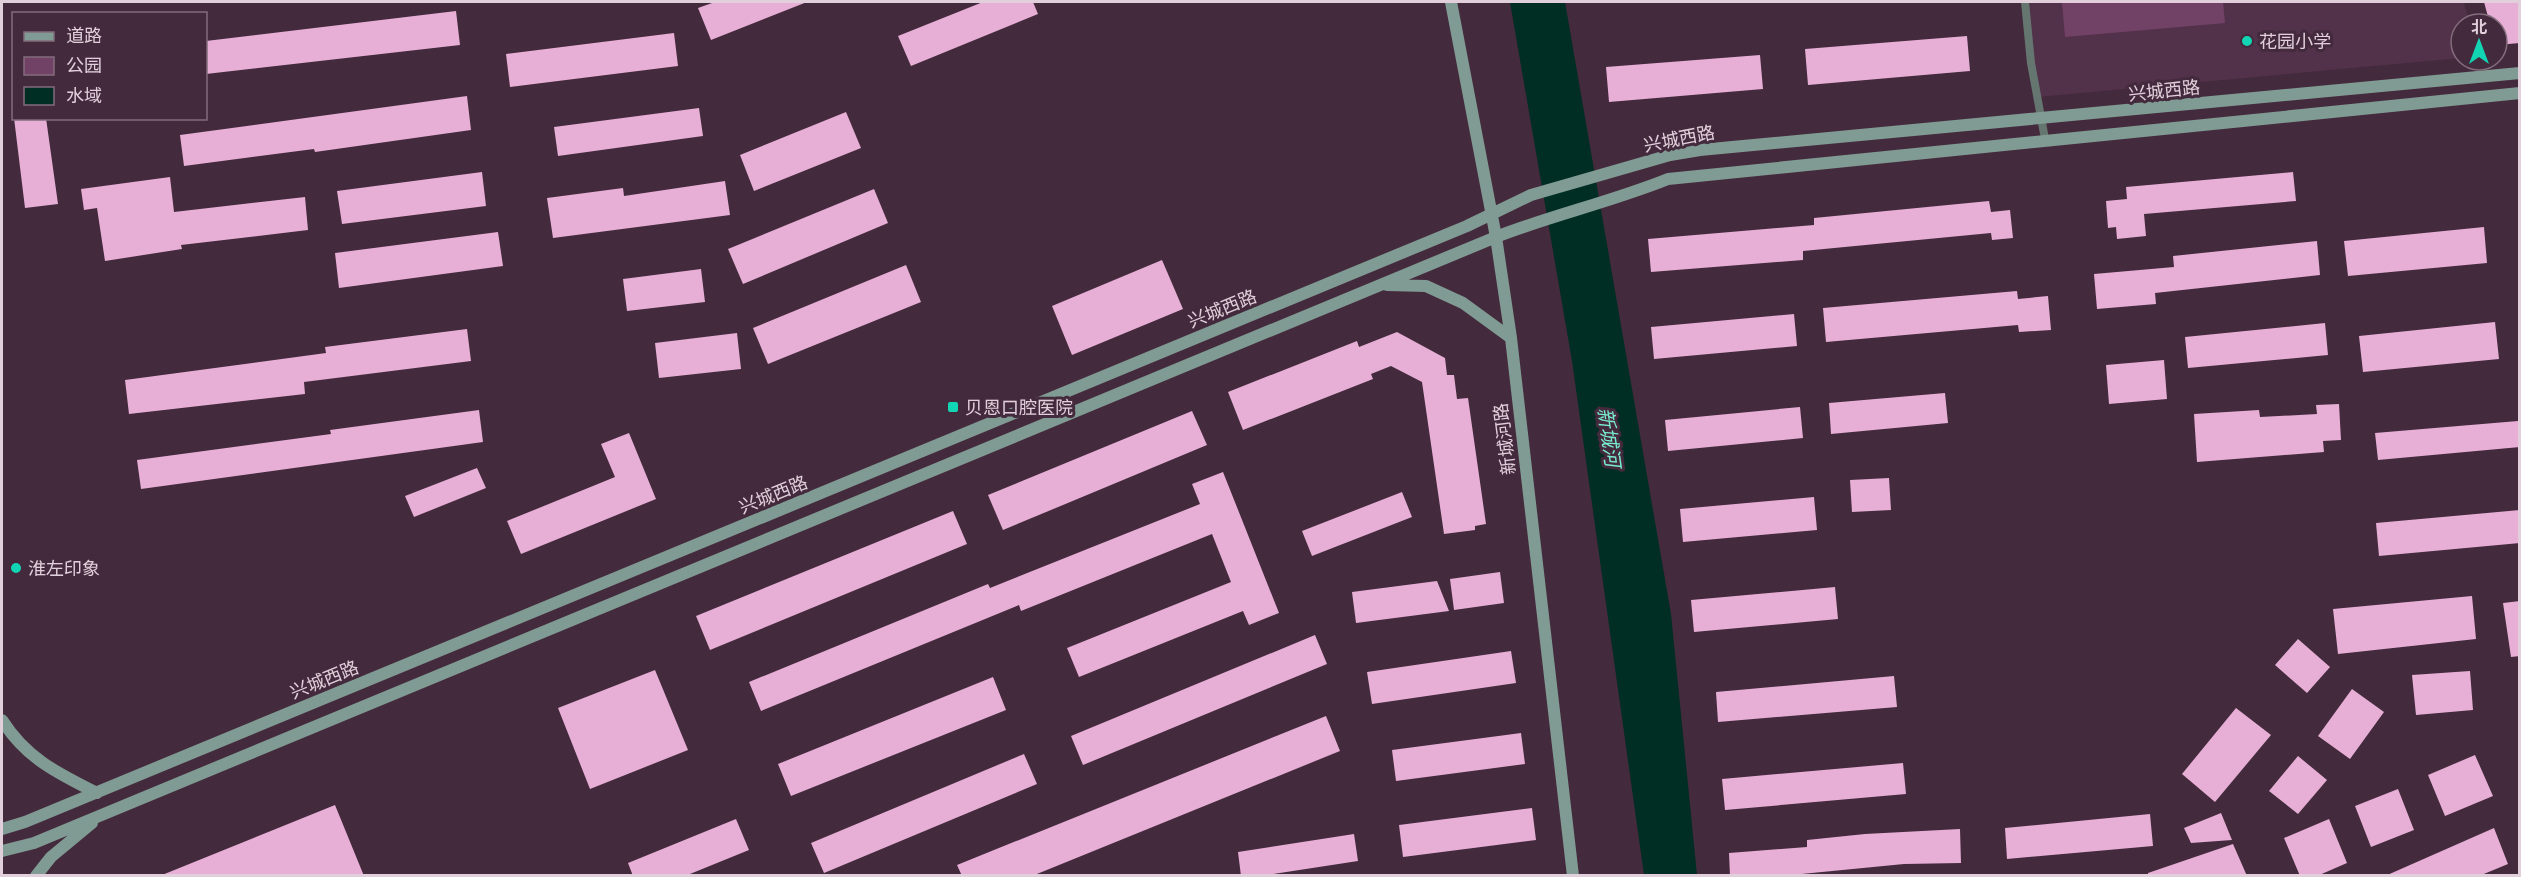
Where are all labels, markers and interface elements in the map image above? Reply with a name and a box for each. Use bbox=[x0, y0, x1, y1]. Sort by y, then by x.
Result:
legend bbox=[12, 12, 207, 120]
north arrow bbox=[2449, 12, 2509, 72]
text: 北 bbox=[2471, 17, 2487, 36]
text: 道路 bbox=[66, 24, 102, 46]
place label: 花园小学 bbox=[2259, 30, 2331, 52]
marker: 花园小学 bbox=[2240, 34, 2254, 48]
text: 公园 bbox=[66, 54, 102, 76]
street label: 兴城西路 bbox=[2127, 75, 2201, 105]
text: 水域 bbox=[66, 84, 102, 106]
street label: 兴城西路 bbox=[1642, 120, 1716, 156]
street label: 兴城西路 bbox=[1185, 284, 1259, 332]
place label: 贝恩口腔医院 bbox=[965, 396, 1073, 418]
marker: 贝恩口腔医院 bbox=[946, 400, 960, 414]
street label: 新城河路 bbox=[1489, 402, 1519, 476]
water label: 新城河 bbox=[1594, 406, 1627, 472]
street label: 兴城西路 bbox=[736, 470, 810, 518]
place label: 淮左印象 bbox=[28, 557, 100, 579]
marker: 淮左印象 bbox=[9, 561, 23, 575]
street label: 兴城西路 bbox=[287, 655, 361, 703]

